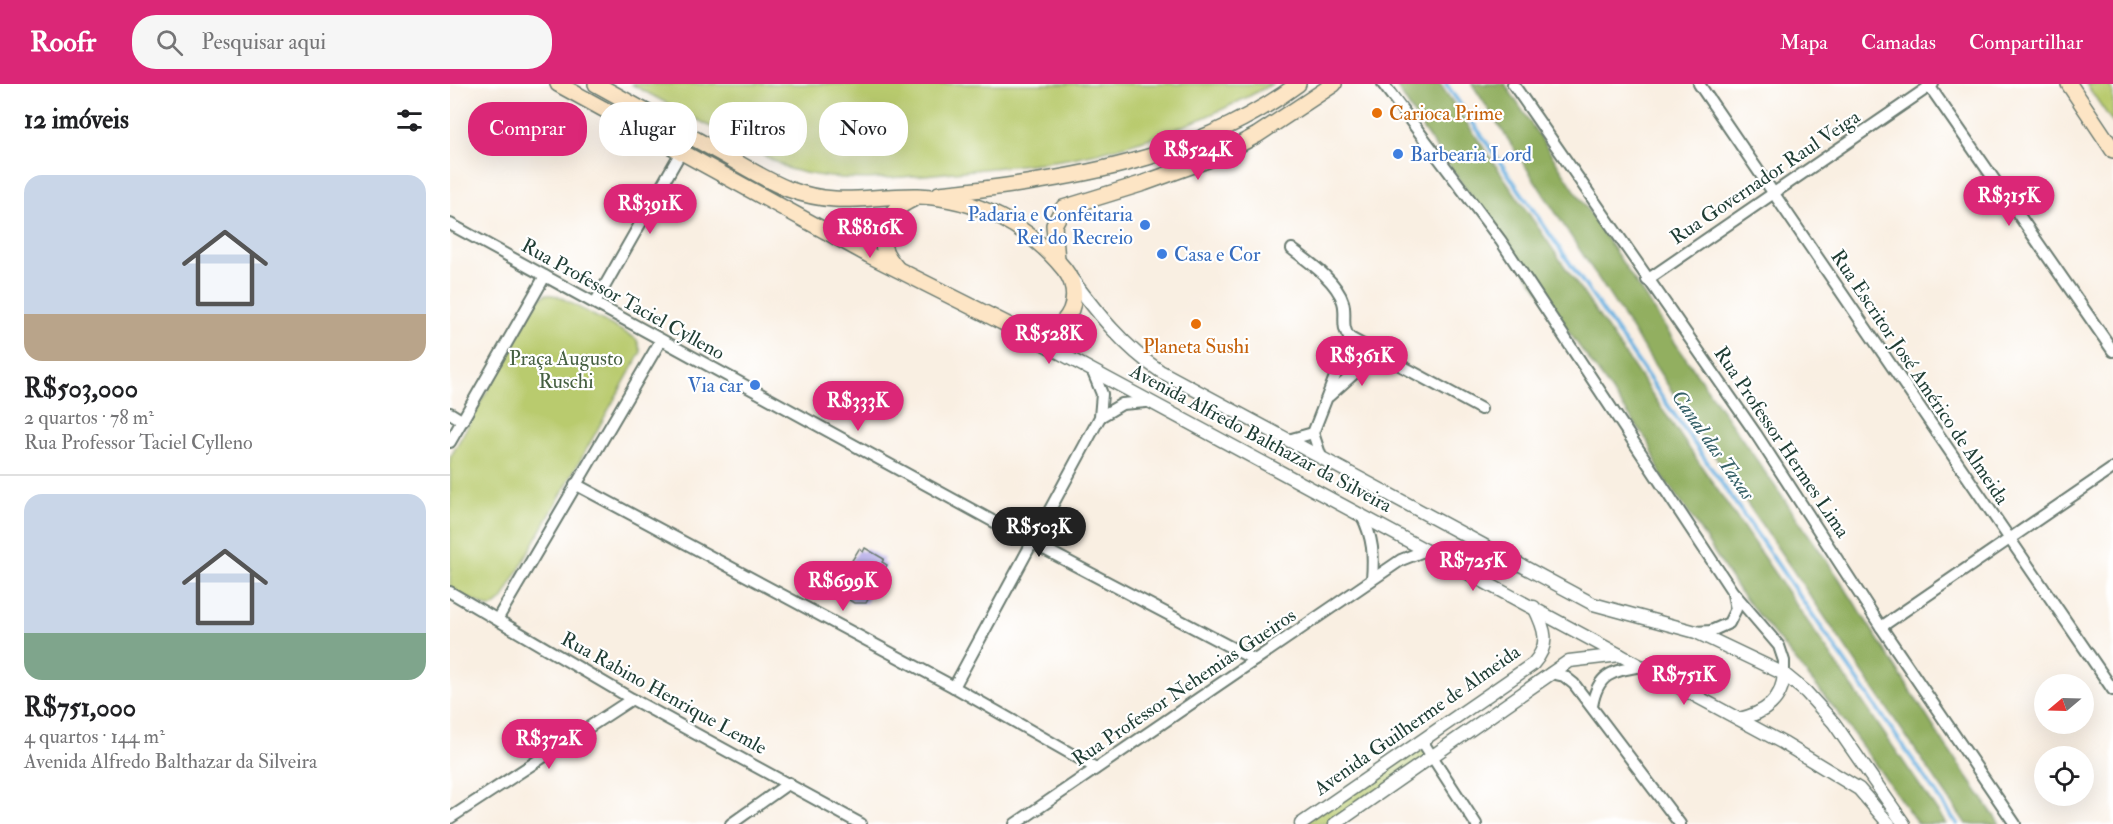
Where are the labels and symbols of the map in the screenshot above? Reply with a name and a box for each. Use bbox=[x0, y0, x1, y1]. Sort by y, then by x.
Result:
place label: Carioca Prime bbox=[1389, 101, 1503, 126]
street label: Rua Governador Raul Veiga bbox=[1665, 104, 1865, 250]
marker: Carioca Prime bbox=[1370, 106, 1384, 120]
pin: R$524K bbox=[1149, 130, 1247, 181]
place label: Barbearia Lord bbox=[1410, 142, 1532, 167]
marker: Barbearia Lord bbox=[1391, 147, 1405, 161]
pin: R$315K bbox=[1960, 176, 2058, 227]
pin: R$391K bbox=[601, 184, 699, 235]
place label: Padaria e Confeitaria Rei do Recreio bbox=[967, 202, 1134, 250]
pin: R$816K bbox=[821, 208, 919, 259]
marker: Padaria e Confeitaria Rei do Recreio bbox=[1138, 218, 1152, 232]
street label: Rua Professor Taciel Cylleno bbox=[517, 233, 729, 365]
place label: Casa e Cor bbox=[1174, 242, 1261, 267]
street label: Rua Escritor José Américo de Almeida bbox=[1825, 245, 2015, 510]
marker: Casa e Cor bbox=[1155, 247, 1169, 261]
pin: R$528K bbox=[1000, 314, 1098, 365]
marker: Planeta Sushi bbox=[1189, 317, 1203, 331]
place label: Planeta Sushi bbox=[1143, 334, 1249, 359]
pin: R$361K bbox=[1313, 336, 1411, 387]
street label: Rua Professor Hermes Lima bbox=[1709, 342, 1856, 543]
park label: Praça Augusto Ruschi bbox=[509, 346, 623, 394]
street label: Avenida Alfredo Balthazar da Silveira bbox=[1125, 358, 1397, 518]
place label: Via car bbox=[687, 373, 744, 398]
marker: Via car bbox=[748, 378, 762, 392]
pin: R$333K bbox=[809, 381, 907, 432]
water label: Canal das Taxas bbox=[1665, 385, 1762, 506]
pin: R$503K bbox=[990, 507, 1088, 558]
pin: R$725K bbox=[1424, 541, 1522, 592]
pin: R$699K bbox=[794, 561, 892, 612]
street label: Rua Professor Nehemias Gueiros bbox=[1067, 603, 1301, 771]
street label: Rua Rabino Henrique Lemle bbox=[557, 626, 771, 760]
street label: Avenida Guilherme de Almeida bbox=[1308, 639, 1526, 801]
pin: R$751K bbox=[1635, 655, 1733, 706]
north arrow bbox=[2034, 674, 2094, 734]
pin: R$372K bbox=[500, 719, 598, 770]

